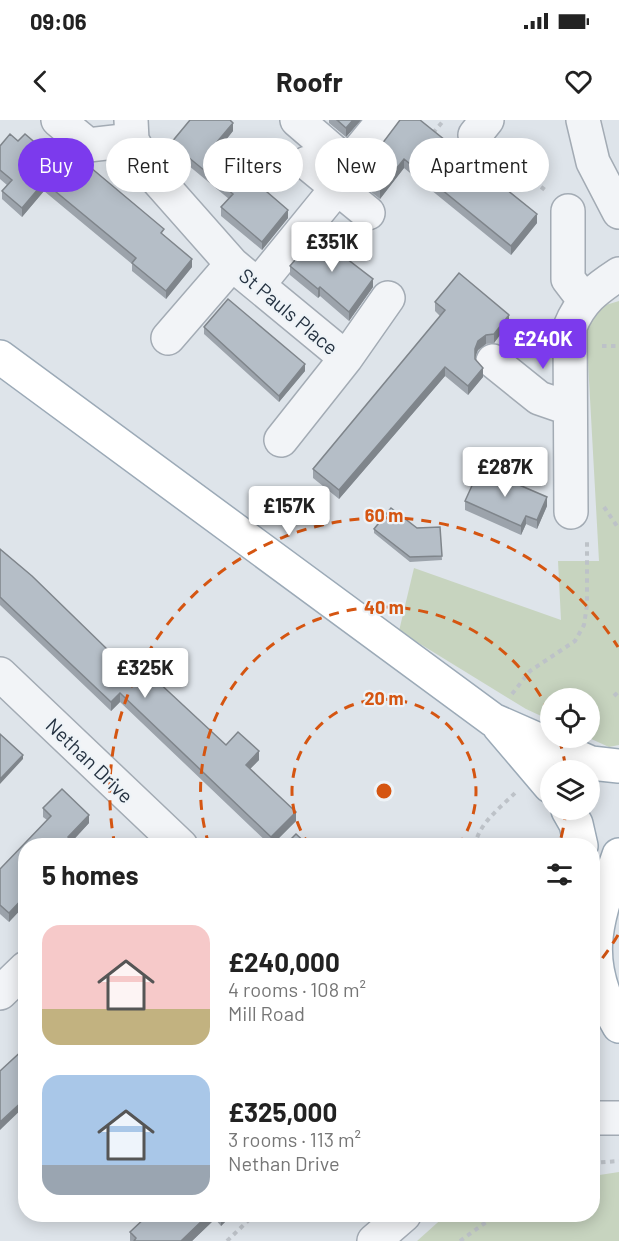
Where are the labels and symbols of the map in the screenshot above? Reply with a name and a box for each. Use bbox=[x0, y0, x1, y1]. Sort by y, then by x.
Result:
pin: £351K bbox=[290, 222, 374, 273]
street label: St Pauls Place bbox=[235, 263, 343, 359]
pin: £240K bbox=[501, 319, 585, 370]
pin: £287K bbox=[463, 447, 547, 498]
pin: £157K bbox=[247, 486, 331, 537]
text: 60 m bbox=[365, 504, 403, 526]
text: 40 m bbox=[364, 596, 404, 618]
pin: £325K bbox=[103, 648, 187, 699]
text: 20 m bbox=[365, 687, 403, 709]
street label: Nethan Drive bbox=[41, 713, 139, 807]
centre of rings bbox=[374, 781, 394, 801]

